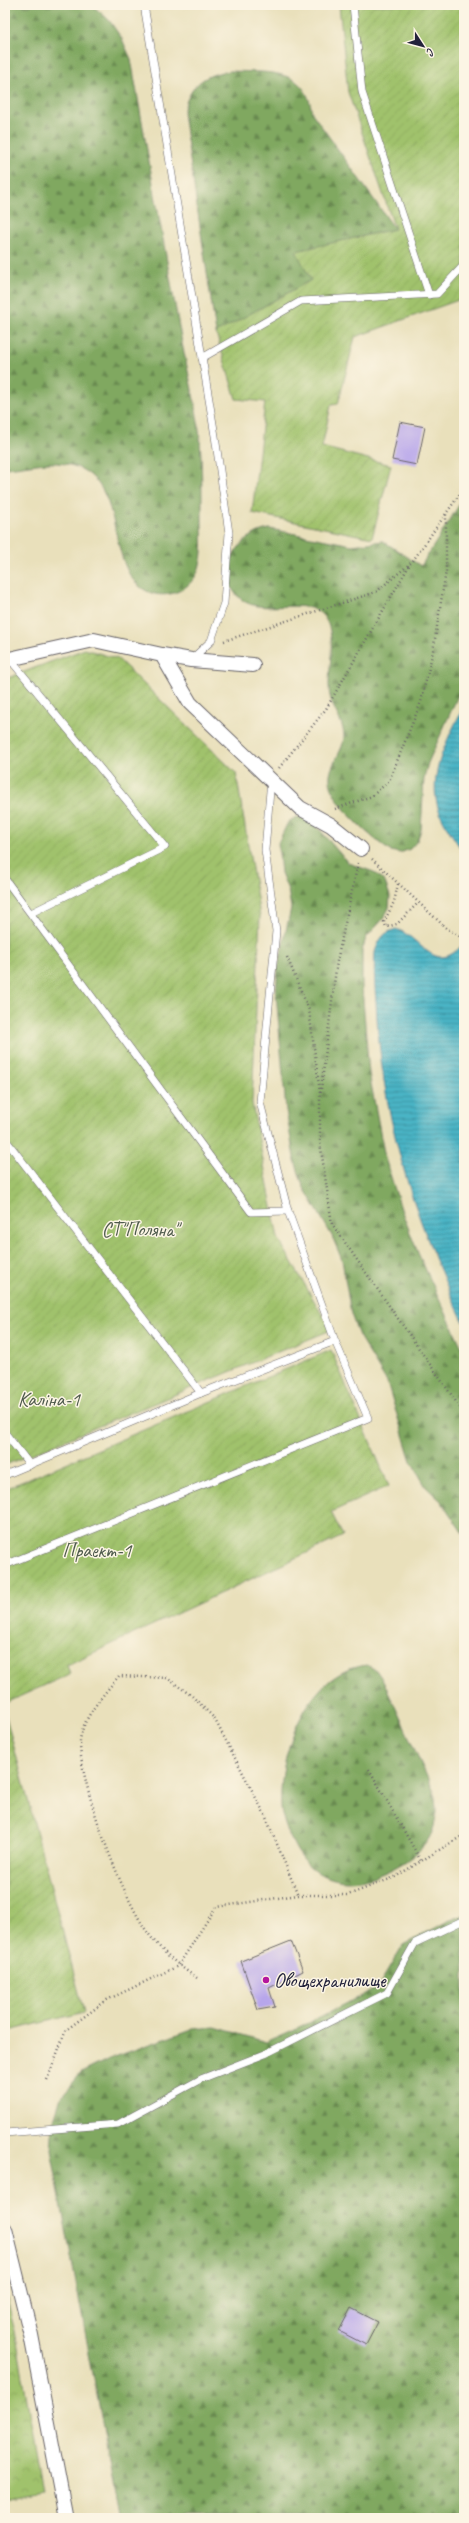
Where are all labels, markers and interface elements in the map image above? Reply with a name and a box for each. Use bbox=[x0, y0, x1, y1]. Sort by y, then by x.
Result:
north arrow bbox=[403, 26, 443, 66]
text: С bbox=[423, 46, 438, 59]
park label: СТ"Поляна" bbox=[102, 1217, 183, 1242]
park label: Каліна-1 bbox=[18, 1387, 81, 1412]
park label: Праект-1 bbox=[63, 1538, 132, 1563]
place label: Овощехранилище bbox=[274, 1968, 387, 1993]
marker: Овощехранилище bbox=[261, 1975, 271, 1985]

